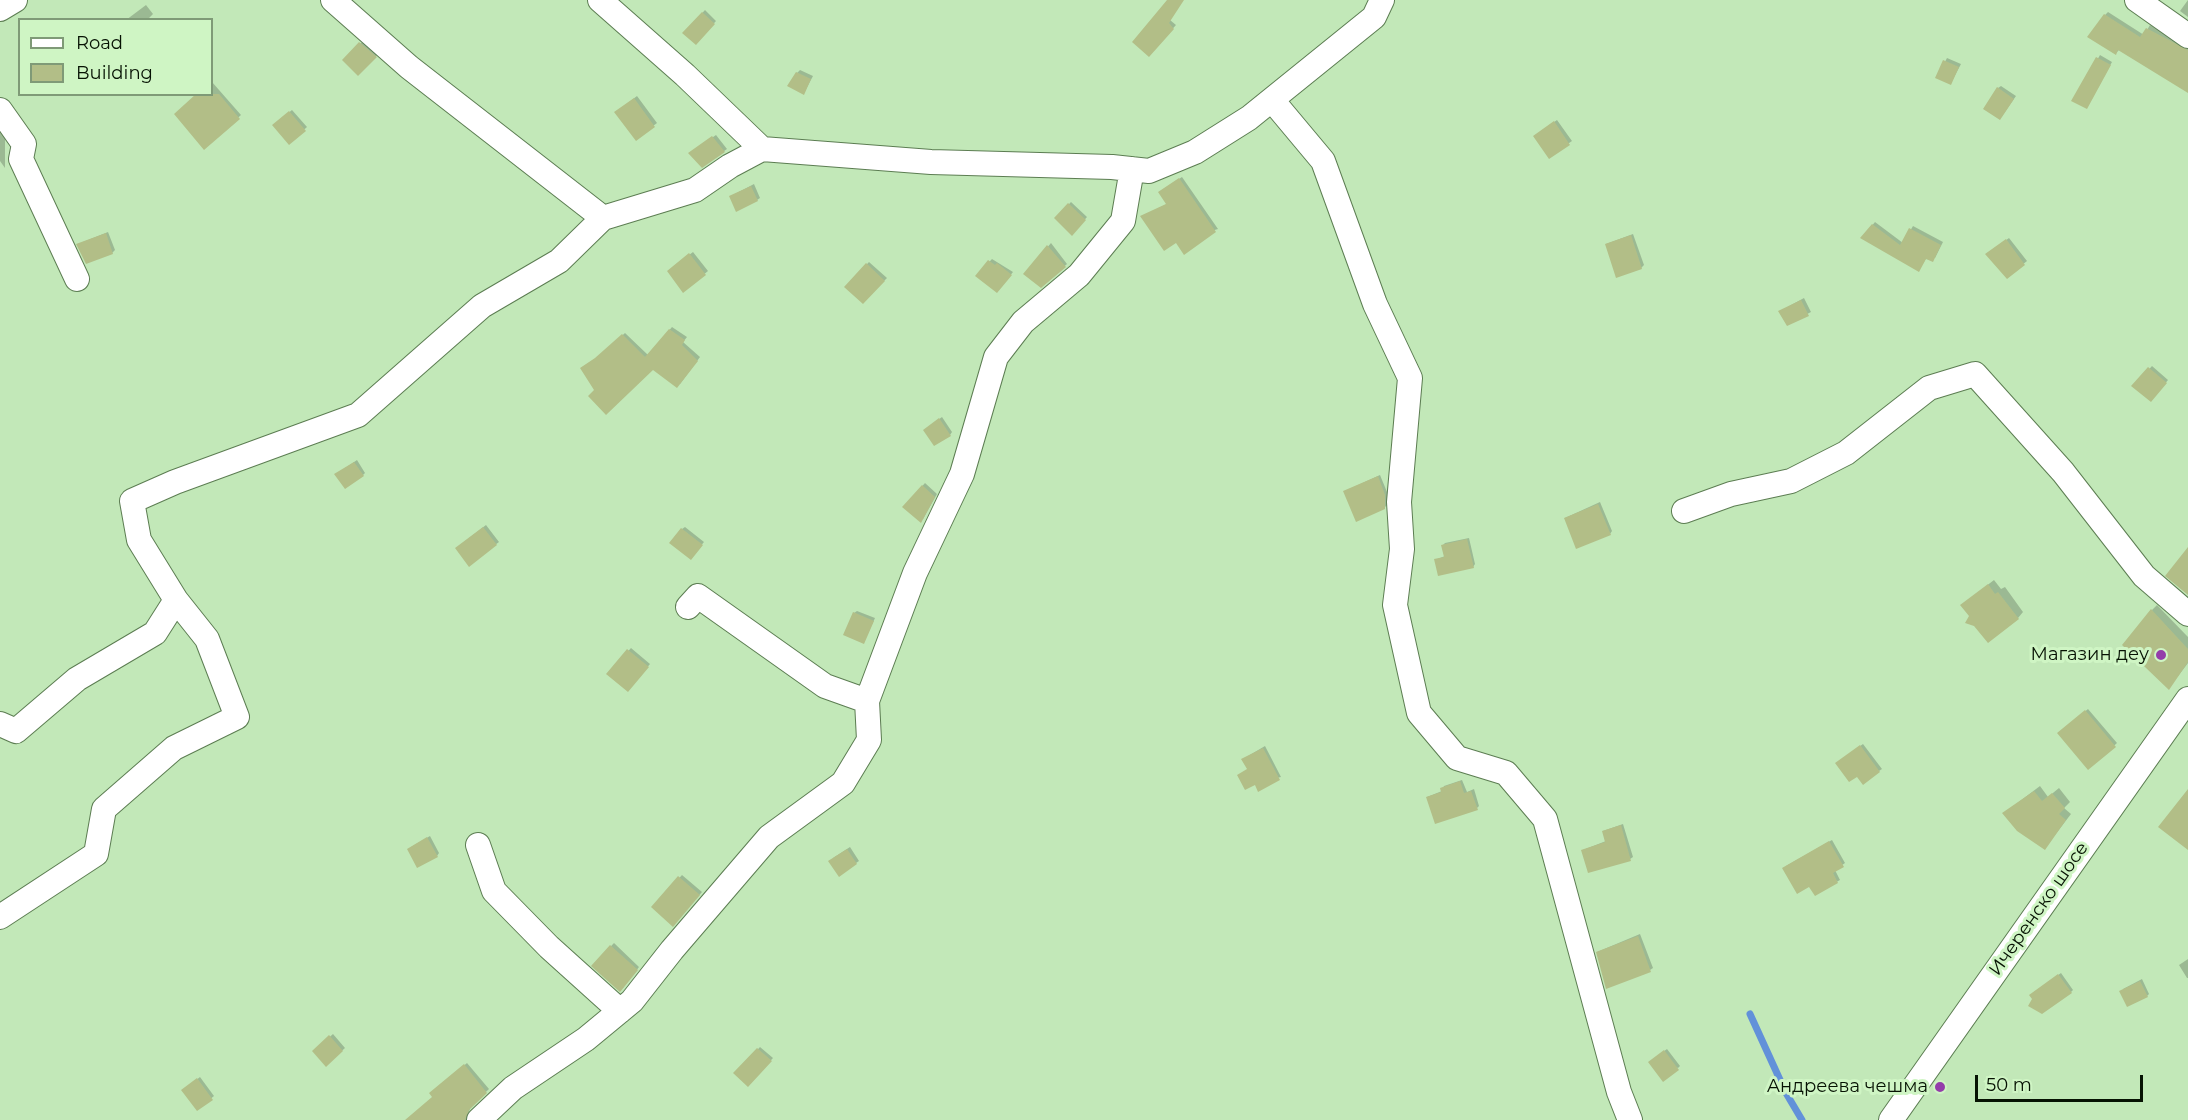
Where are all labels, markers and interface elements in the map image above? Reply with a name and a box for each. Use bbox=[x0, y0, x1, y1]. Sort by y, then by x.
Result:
legend bbox=[18, 18, 213, 96]
text: Road bbox=[76, 32, 123, 54]
text: Building bbox=[76, 62, 153, 84]
place label: Магазин деу bbox=[2031, 644, 2149, 666]
marker: Магазин деу bbox=[2154, 648, 2168, 662]
street label: Ичеренско шосе bbox=[1985, 838, 2093, 980]
scale bar bbox=[1978, 1063, 2146, 1101]
text: 50 m bbox=[1986, 1074, 2032, 1096]
place label: Андреева чешма bbox=[1767, 1076, 1928, 1098]
marker: Андреева чешма bbox=[1933, 1080, 1947, 1094]

